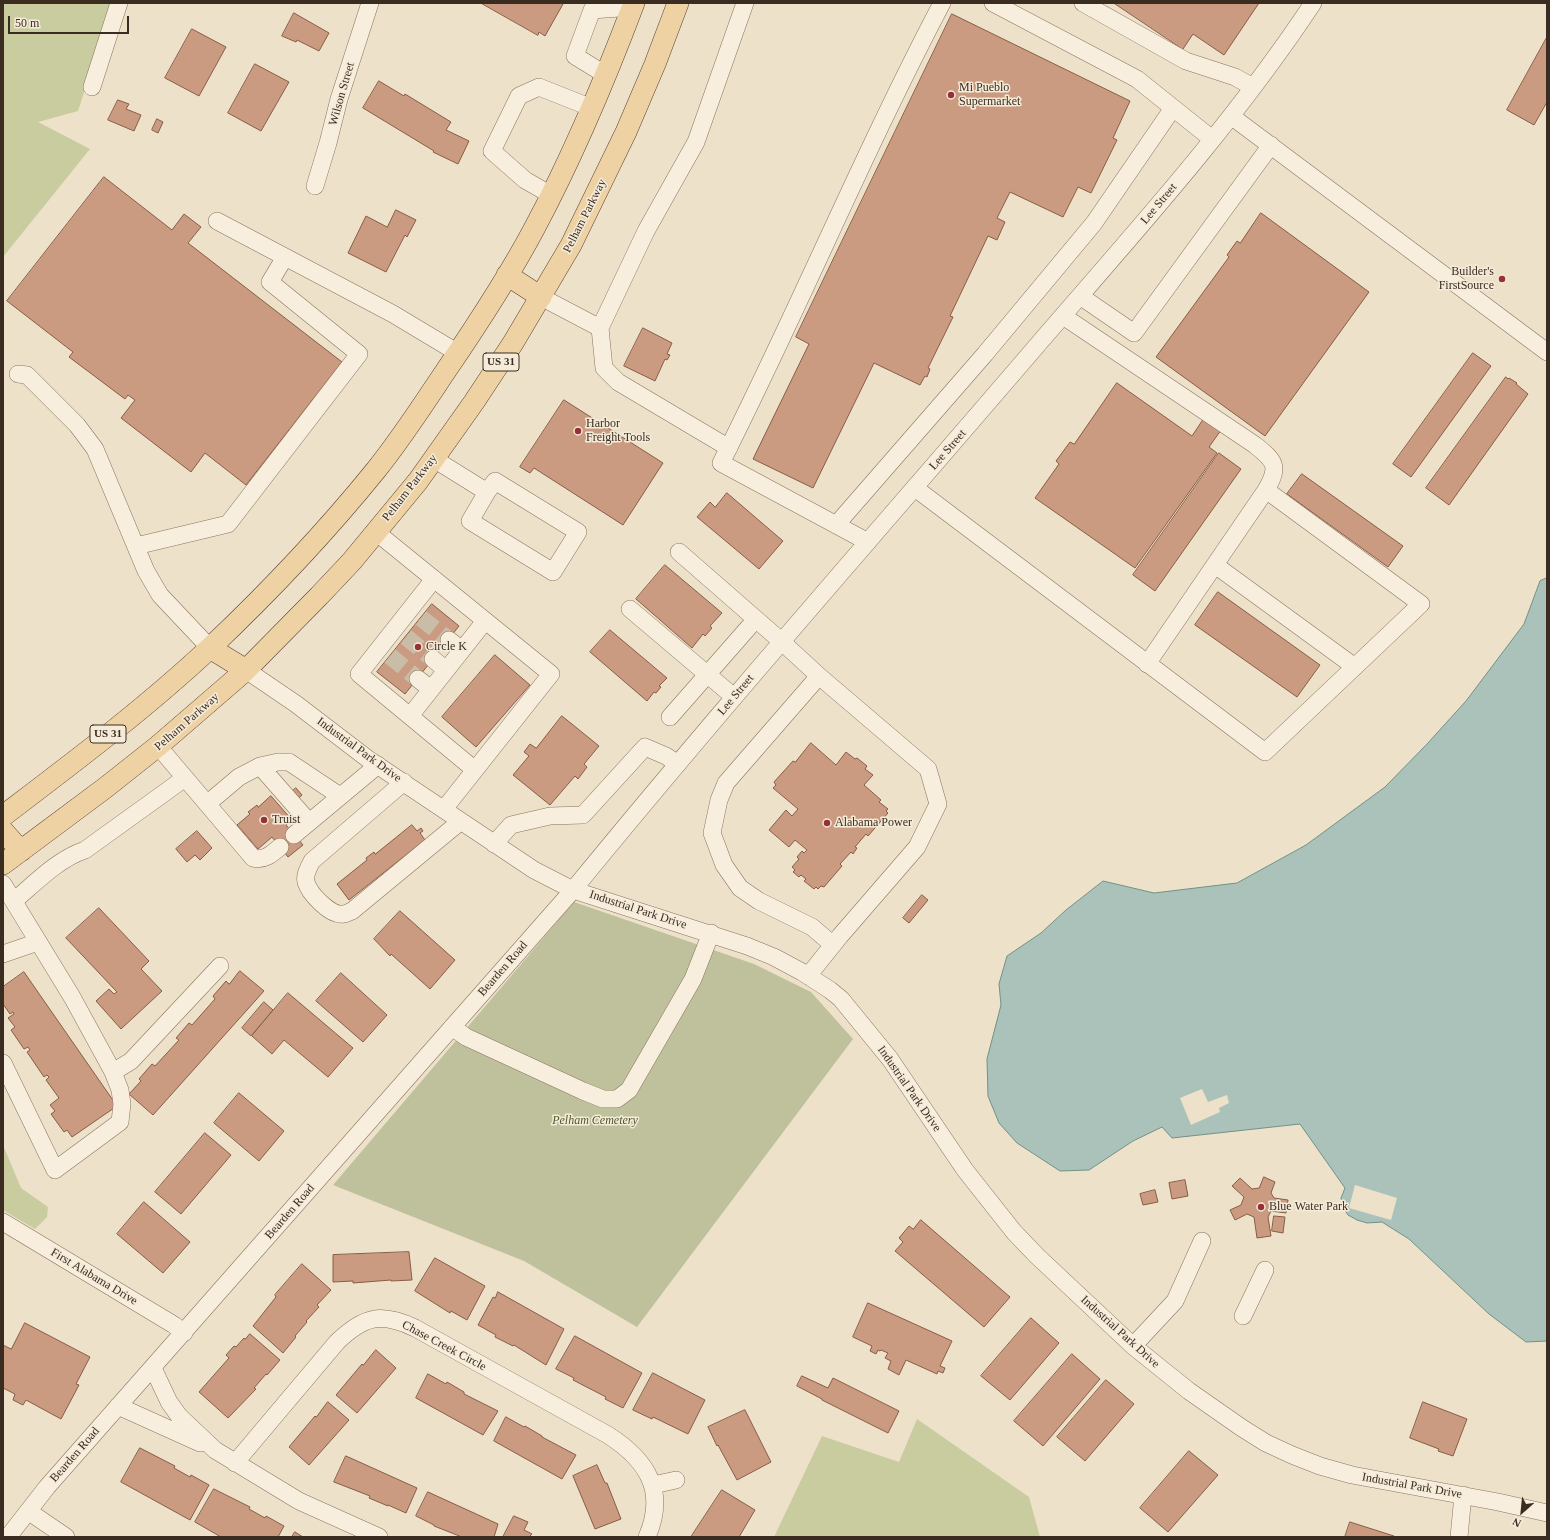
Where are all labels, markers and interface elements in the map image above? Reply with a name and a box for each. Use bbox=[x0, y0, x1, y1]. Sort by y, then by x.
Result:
scale bar bbox=[10, 8, 131, 34]
text: 50 m bbox=[15, 16, 39, 30]
street label: Wilson Street bbox=[326, 61, 358, 127]
place label: Mi Pueblo Supermarket bbox=[959, 81, 1020, 109]
marker: Mi Pueblo Supermarket bbox=[946, 90, 956, 100]
street label: Pelham Parkway bbox=[560, 177, 610, 255]
street label: Lee Street bbox=[1138, 181, 1180, 227]
place label: Builder's FirstSource bbox=[1439, 265, 1494, 293]
marker: Builder's FirstSource bbox=[1497, 274, 1507, 284]
road number: US 31 bbox=[483, 353, 519, 371]
place label: Harbor Freight Tools bbox=[586, 417, 650, 445]
marker: Harbor Freight Tools bbox=[573, 426, 583, 436]
street label: Lee Street bbox=[927, 427, 969, 473]
street label: Pelham Parkway bbox=[379, 452, 441, 524]
place label: Circle K bbox=[426, 640, 467, 654]
marker: Circle K bbox=[413, 642, 423, 652]
street label: Lee Street bbox=[715, 672, 757, 718]
street label: Pelham Parkway bbox=[152, 690, 222, 754]
street label: Industrial Park Drive bbox=[314, 714, 404, 786]
road number: US 31 bbox=[90, 725, 126, 743]
place label: Truist bbox=[272, 813, 300, 827]
marker: Truist bbox=[259, 815, 269, 825]
place label: Alabama Power bbox=[835, 816, 912, 830]
marker: Alabama Power bbox=[822, 818, 832, 828]
street label: Industrial Park Drive bbox=[588, 887, 688, 933]
street label: Bearden Road bbox=[475, 938, 531, 1000]
street label: Industrial Park Drive bbox=[874, 1043, 944, 1135]
park label: Pelham Cemetery bbox=[552, 1114, 638, 1128]
street label: Bearden Road bbox=[262, 1181, 318, 1243]
place label: Blue Water Park bbox=[1269, 1200, 1348, 1214]
marker: Blue Water Park bbox=[1256, 1202, 1266, 1212]
street label: First Alabama Drive bbox=[48, 1245, 140, 1309]
street label: Industrial Park Drive bbox=[1078, 1293, 1162, 1371]
street label: Chase Creek Circle bbox=[399, 1318, 489, 1374]
street label: Bearden Road bbox=[47, 1424, 103, 1486]
street label: Industrial Park Drive bbox=[1361, 1470, 1463, 1502]
north arrow bbox=[1502, 1492, 1542, 1532]
text: N bbox=[1510, 1516, 1523, 1530]

